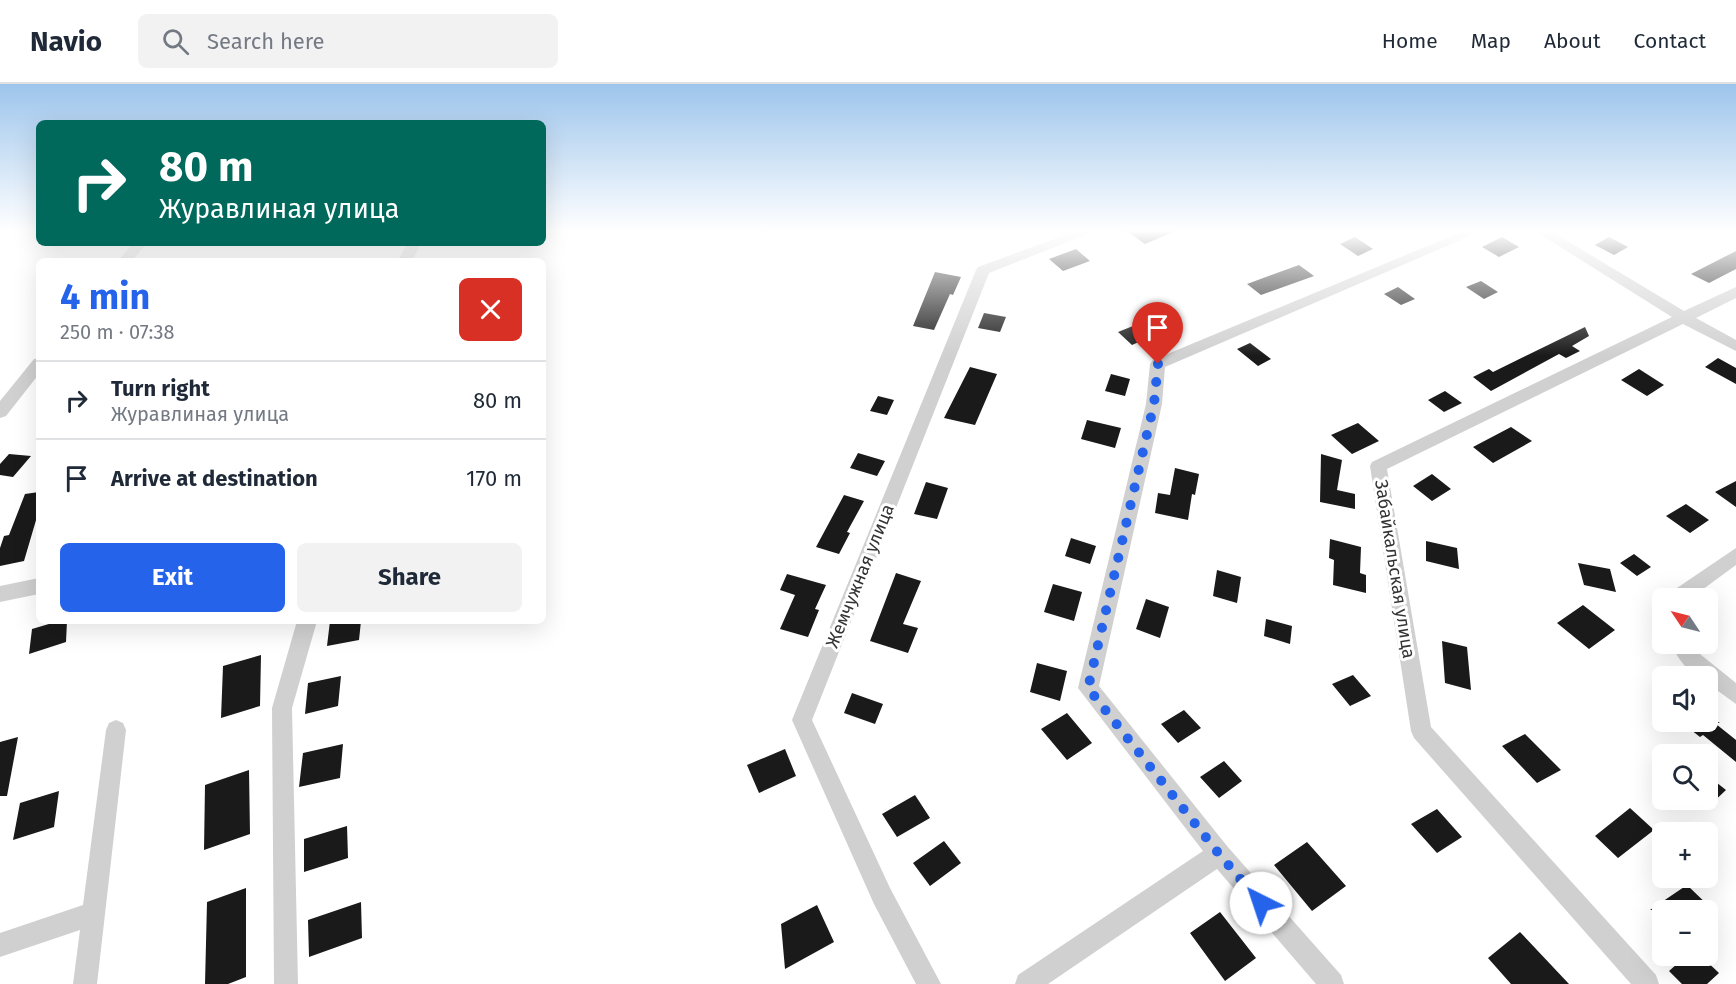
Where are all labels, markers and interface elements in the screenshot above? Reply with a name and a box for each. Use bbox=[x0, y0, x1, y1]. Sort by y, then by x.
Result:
search box bbox=[138, 14, 558, 68]
text: Navio bbox=[30, 25, 102, 58]
icon: search bbox=[159, 25, 192, 58]
text: Search here bbox=[207, 28, 325, 55]
text: Home bbox=[1382, 28, 1438, 54]
text: Map bbox=[1471, 28, 1511, 54]
text: About bbox=[1544, 28, 1601, 54]
text: Contact bbox=[1634, 28, 1706, 54]
text: 80 m bbox=[159, 142, 253, 192]
icon: right bbox=[60, 144, 138, 222]
text: Журавлиная улица bbox=[159, 193, 399, 225]
text: 4 min bbox=[60, 275, 150, 319]
button: close bbox=[459, 278, 522, 341]
pin bbox=[1132, 302, 1183, 364]
icon: arrive bbox=[1141, 311, 1174, 344]
text: 250 m · 07:38 bbox=[60, 320, 175, 344]
text: Turn right bbox=[111, 375, 210, 402]
icon: right bbox=[60, 384, 93, 417]
text: 80 m bbox=[473, 387, 522, 414]
text: Журавлиная улица bbox=[111, 402, 289, 426]
icon: arrive bbox=[60, 462, 93, 495]
text: Arrive at destination bbox=[111, 465, 318, 492]
text: 170 m bbox=[466, 465, 522, 492]
street label: Забайкальская улица bbox=[1370, 478, 1420, 660]
street label: Жемчужная улица bbox=[821, 501, 899, 651]
button: Exit bbox=[60, 543, 285, 612]
button: Share bbox=[297, 543, 522, 612]
north arrow bbox=[1652, 588, 1718, 654]
map controls bbox=[1652, 588, 1718, 966]
button: sound bbox=[1652, 666, 1718, 732]
button: search bbox=[1652, 744, 1718, 810]
button: + bbox=[1652, 822, 1718, 888]
position arrow bbox=[1229, 871, 1293, 935]
button: − bbox=[1652, 900, 1718, 966]

